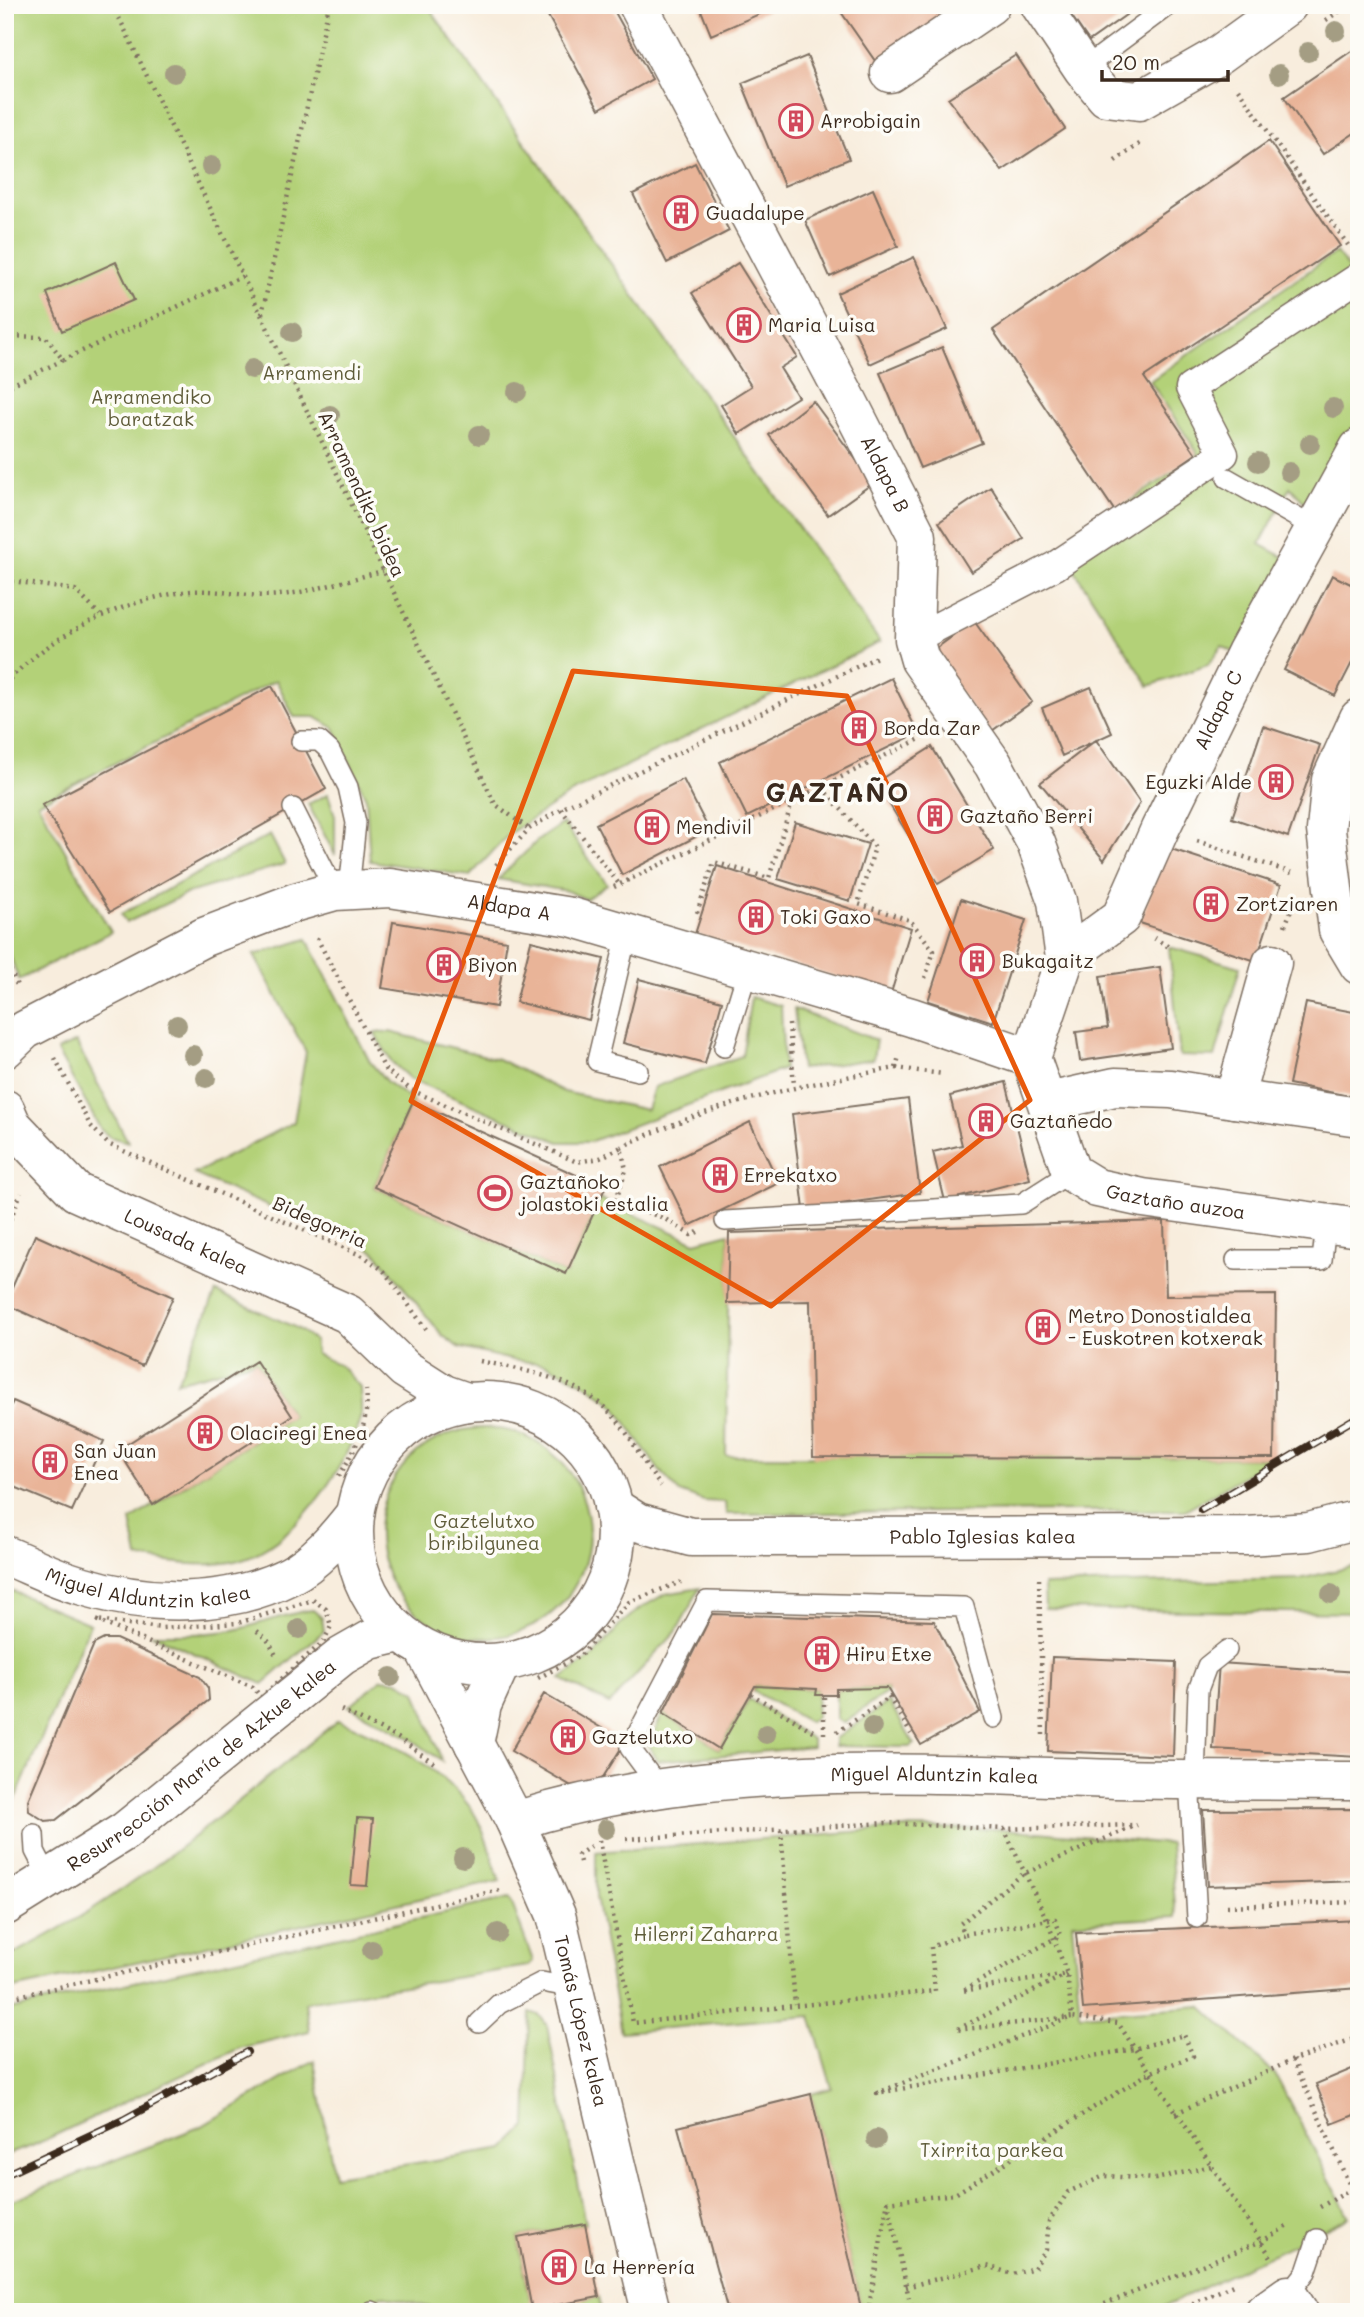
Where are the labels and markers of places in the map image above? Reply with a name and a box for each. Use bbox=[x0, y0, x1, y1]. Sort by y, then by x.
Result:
building icon: Arrobigain bbox=[777, 102, 815, 140]
place label: Arrobigain bbox=[820, 108, 921, 133]
building icon: Guadalupe bbox=[662, 194, 700, 232]
place label: Guadalupe bbox=[706, 200, 805, 225]
building icon: Maria Luisa bbox=[725, 306, 763, 344]
place label: Maria Luisa bbox=[768, 312, 876, 337]
building icon: Borda Zar bbox=[840, 709, 878, 747]
place label: Borda Zar bbox=[884, 715, 981, 740]
building icon: Eguzki Alde bbox=[1257, 763, 1295, 801]
place label: Eguzki Alde bbox=[1145, 769, 1252, 794]
building icon: Gaztaño Berri bbox=[916, 797, 954, 835]
place label: Gaztaño Berri bbox=[960, 803, 1093, 828]
building icon: Mendivil bbox=[633, 808, 671, 846]
place label: Mendivil bbox=[676, 814, 752, 839]
building icon: Zortziaren bbox=[1192, 885, 1230, 923]
place label: Zortziaren bbox=[1236, 891, 1338, 916]
building icon: Toki Gaxo bbox=[737, 898, 775, 936]
place label: Toki Gaxo bbox=[780, 904, 871, 929]
building icon: Bukagaitz bbox=[958, 942, 996, 980]
building icon: Biyon bbox=[425, 946, 463, 984]
place label: Bukagaitz bbox=[1002, 948, 1094, 973]
place label: Biyon bbox=[468, 952, 517, 977]
building icon: Gaztañedo bbox=[967, 1102, 1005, 1140]
place label: Gaztañedo bbox=[1010, 1108, 1112, 1133]
building icon: Errekatxo bbox=[701, 1156, 739, 1194]
place label: Errekatxo bbox=[744, 1162, 837, 1187]
place label: Gaztañoko jolastoki estalia bbox=[518, 1169, 669, 1216]
sports icon: Gaztañoko jolastoki estalia bbox=[476, 1174, 514, 1212]
place label: Metro Donostialdea - Euskotren kotxerak bbox=[1068, 1303, 1263, 1350]
building icon: Metro Donostialdea - Euskotren kotxerak bbox=[1024, 1308, 1062, 1346]
building icon: Olaciregi Enea bbox=[186, 1414, 224, 1452]
place label: Olaciregi Enea bbox=[230, 1420, 368, 1445]
place label: San Juan Enea bbox=[74, 1438, 156, 1485]
building icon: San Juan Enea bbox=[31, 1443, 69, 1481]
building icon: Hiru Etxe bbox=[803, 1635, 841, 1673]
place label: Hiru Etxe bbox=[846, 1641, 932, 1666]
building icon: Gaztelutxo bbox=[549, 1718, 587, 1756]
place label: Gaztelutxo bbox=[592, 1724, 693, 1749]
building icon: La Herrería bbox=[540, 2248, 578, 2286]
place label: La Herrería bbox=[584, 2254, 695, 2279]

